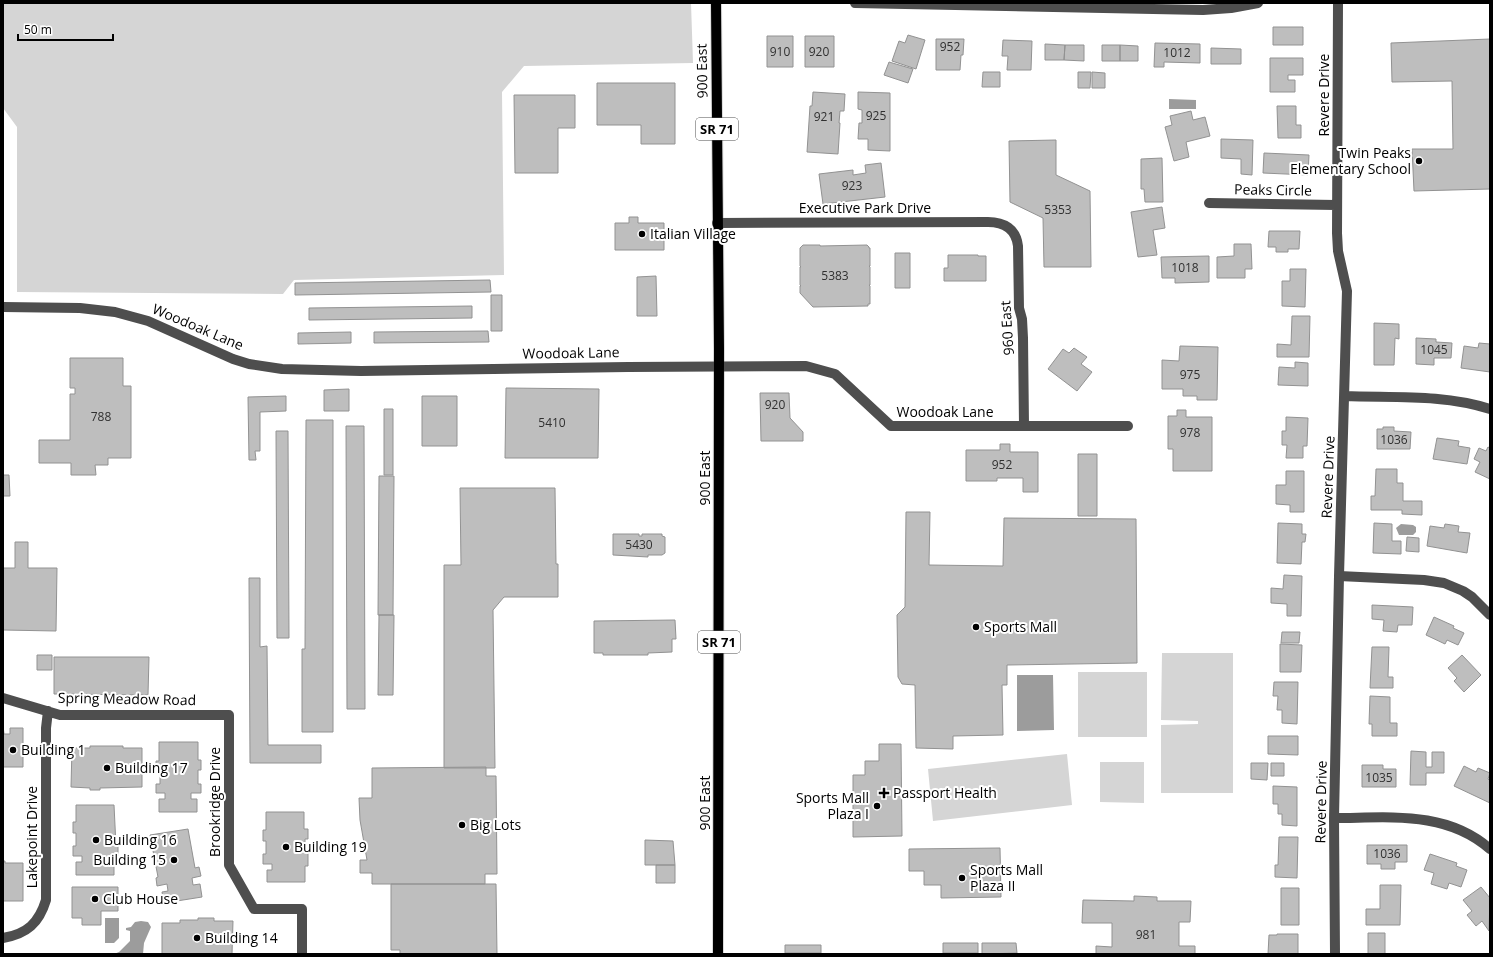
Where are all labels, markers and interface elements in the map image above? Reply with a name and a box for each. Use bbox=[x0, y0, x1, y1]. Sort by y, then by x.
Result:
scale bar bbox=[18, 16, 113, 42]
text: 50 m bbox=[24, 21, 52, 38]
house number: 952 bbox=[940, 38, 960, 55]
street label: 900 East bbox=[692, 43, 711, 99]
house number: 910 bbox=[770, 43, 790, 60]
house number: 920 bbox=[809, 43, 829, 60]
house number: 1012 bbox=[1163, 44, 1191, 61]
street label: Revere Drive bbox=[1314, 53, 1333, 136]
house number: 925 bbox=[866, 107, 886, 124]
house number: 921 bbox=[814, 108, 834, 125]
road number: SR 71 bbox=[696, 118, 738, 140]
place label: Twin Peaks Elementary School bbox=[1290, 143, 1411, 178]
marker: Twin Peaks Elementary School bbox=[1414, 156, 1424, 166]
house number: 923 bbox=[842, 177, 862, 194]
street label: Peaks Circle bbox=[1234, 179, 1312, 200]
street label: Executive Park Drive bbox=[799, 198, 931, 217]
house number: 5353 bbox=[1044, 201, 1072, 218]
place label: Italian Village bbox=[650, 224, 736, 243]
marker: Italian Village bbox=[637, 229, 647, 239]
house number: 1018 bbox=[1171, 259, 1199, 276]
house number: 5383 bbox=[821, 267, 849, 284]
street label: Woodoak Lane bbox=[150, 299, 247, 354]
street label: 960 East bbox=[995, 300, 1018, 356]
house number: 1045 bbox=[1420, 341, 1448, 358]
street label: Woodoak Lane bbox=[522, 342, 620, 363]
house number: 975 bbox=[1180, 366, 1200, 383]
house number: 920 bbox=[765, 396, 785, 413]
street label: Woodoak Lane bbox=[896, 402, 994, 421]
house number: 788 bbox=[91, 408, 111, 425]
house number: 5410 bbox=[538, 414, 566, 431]
house number: 978 bbox=[1180, 424, 1200, 441]
house number: 1036 bbox=[1380, 431, 1408, 448]
street label: Revere Drive bbox=[1317, 435, 1338, 519]
street label: 900 East bbox=[695, 451, 714, 505]
house number: 952 bbox=[992, 456, 1012, 473]
house number: 5430 bbox=[625, 536, 653, 553]
place label: Sports Mall bbox=[984, 617, 1057, 636]
marker: Sports Mall bbox=[971, 622, 981, 632]
road number: SR 71 bbox=[698, 631, 740, 653]
street label: Spring Meadow Road bbox=[58, 688, 196, 709]
place label: Building 1 bbox=[21, 740, 86, 759]
marker: Building 1 bbox=[8, 745, 18, 755]
street label: Brookridge Drive bbox=[205, 747, 224, 857]
place label: Building 17 bbox=[115, 758, 188, 777]
street label: Revere Drive bbox=[1310, 760, 1331, 844]
marker: Building 17 bbox=[102, 763, 112, 773]
house number: 1035 bbox=[1365, 769, 1393, 786]
street label: 900 East bbox=[695, 776, 714, 830]
place label: Passport Health bbox=[893, 783, 997, 802]
street label: Lakepoint Drive bbox=[22, 786, 41, 888]
marker: Passport Health bbox=[878, 787, 890, 799]
place label: Sports Mall Plaza I bbox=[796, 788, 869, 823]
marker: Sports Mall Plaza I bbox=[872, 801, 882, 811]
place label: Big Lots bbox=[470, 815, 522, 834]
marker: Big Lots bbox=[457, 820, 467, 830]
place label: Building 16 bbox=[104, 830, 177, 849]
marker: Building 16 bbox=[91, 835, 101, 845]
place label: Building 19 bbox=[294, 837, 367, 856]
marker: Building 19 bbox=[281, 842, 291, 852]
house number: 1036 bbox=[1373, 845, 1401, 862]
place label: Building 15 bbox=[93, 850, 166, 869]
marker: Building 15 bbox=[169, 855, 179, 865]
place label: Sports Mall Plaza II bbox=[970, 860, 1043, 895]
marker: Sports Mall Plaza II bbox=[957, 873, 967, 883]
place label: Club House bbox=[103, 889, 178, 908]
marker: Club House bbox=[90, 894, 100, 904]
house number: 981 bbox=[1136, 926, 1156, 943]
place label: Building 14 bbox=[205, 928, 278, 947]
marker: Building 14 bbox=[192, 933, 202, 943]

